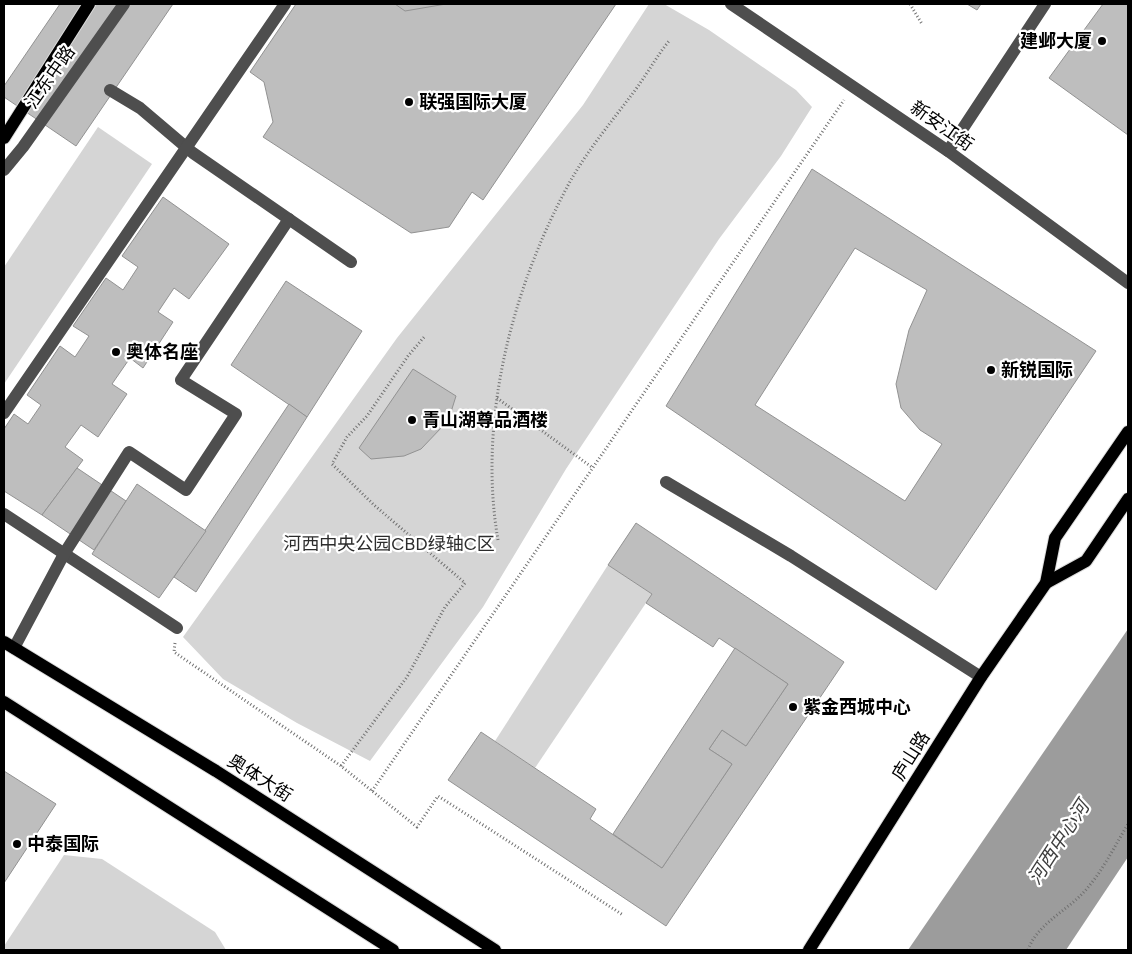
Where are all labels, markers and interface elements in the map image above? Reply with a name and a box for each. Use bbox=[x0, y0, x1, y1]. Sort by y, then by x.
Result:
place label: 建邺大厦 bbox=[1020, 30, 1092, 52]
marker: 建邺大厦 bbox=[1096, 35, 1108, 47]
street label: 江东中路 bbox=[20, 41, 80, 113]
place label: 联强国际大厦 bbox=[419, 91, 527, 113]
marker: 联强国际大厦 bbox=[403, 96, 415, 108]
street label: 新安江街 bbox=[906, 96, 978, 156]
place label: 奥体名座 bbox=[126, 341, 198, 363]
marker: 奥体名座 bbox=[110, 346, 122, 358]
place label: 新锐国际 bbox=[1001, 359, 1073, 381]
marker: 新锐国际 bbox=[985, 364, 997, 376]
place label: 青山湖尊品酒楼 bbox=[422, 409, 548, 431]
marker: 青山湖尊品酒楼 bbox=[406, 414, 418, 426]
park label: 河西中央公园CBD绿轴C区 bbox=[283, 533, 495, 555]
place label: 紫金西城中心 bbox=[803, 696, 911, 718]
marker: 紫金西城中心 bbox=[787, 701, 799, 713]
street label: 庐山路 bbox=[887, 727, 935, 785]
street label: 奥体大街 bbox=[224, 750, 296, 806]
water label: 河西中心河 bbox=[1023, 793, 1096, 888]
place label: 中泰国际 bbox=[27, 833, 99, 855]
marker: 中泰国际 bbox=[11, 838, 23, 850]

